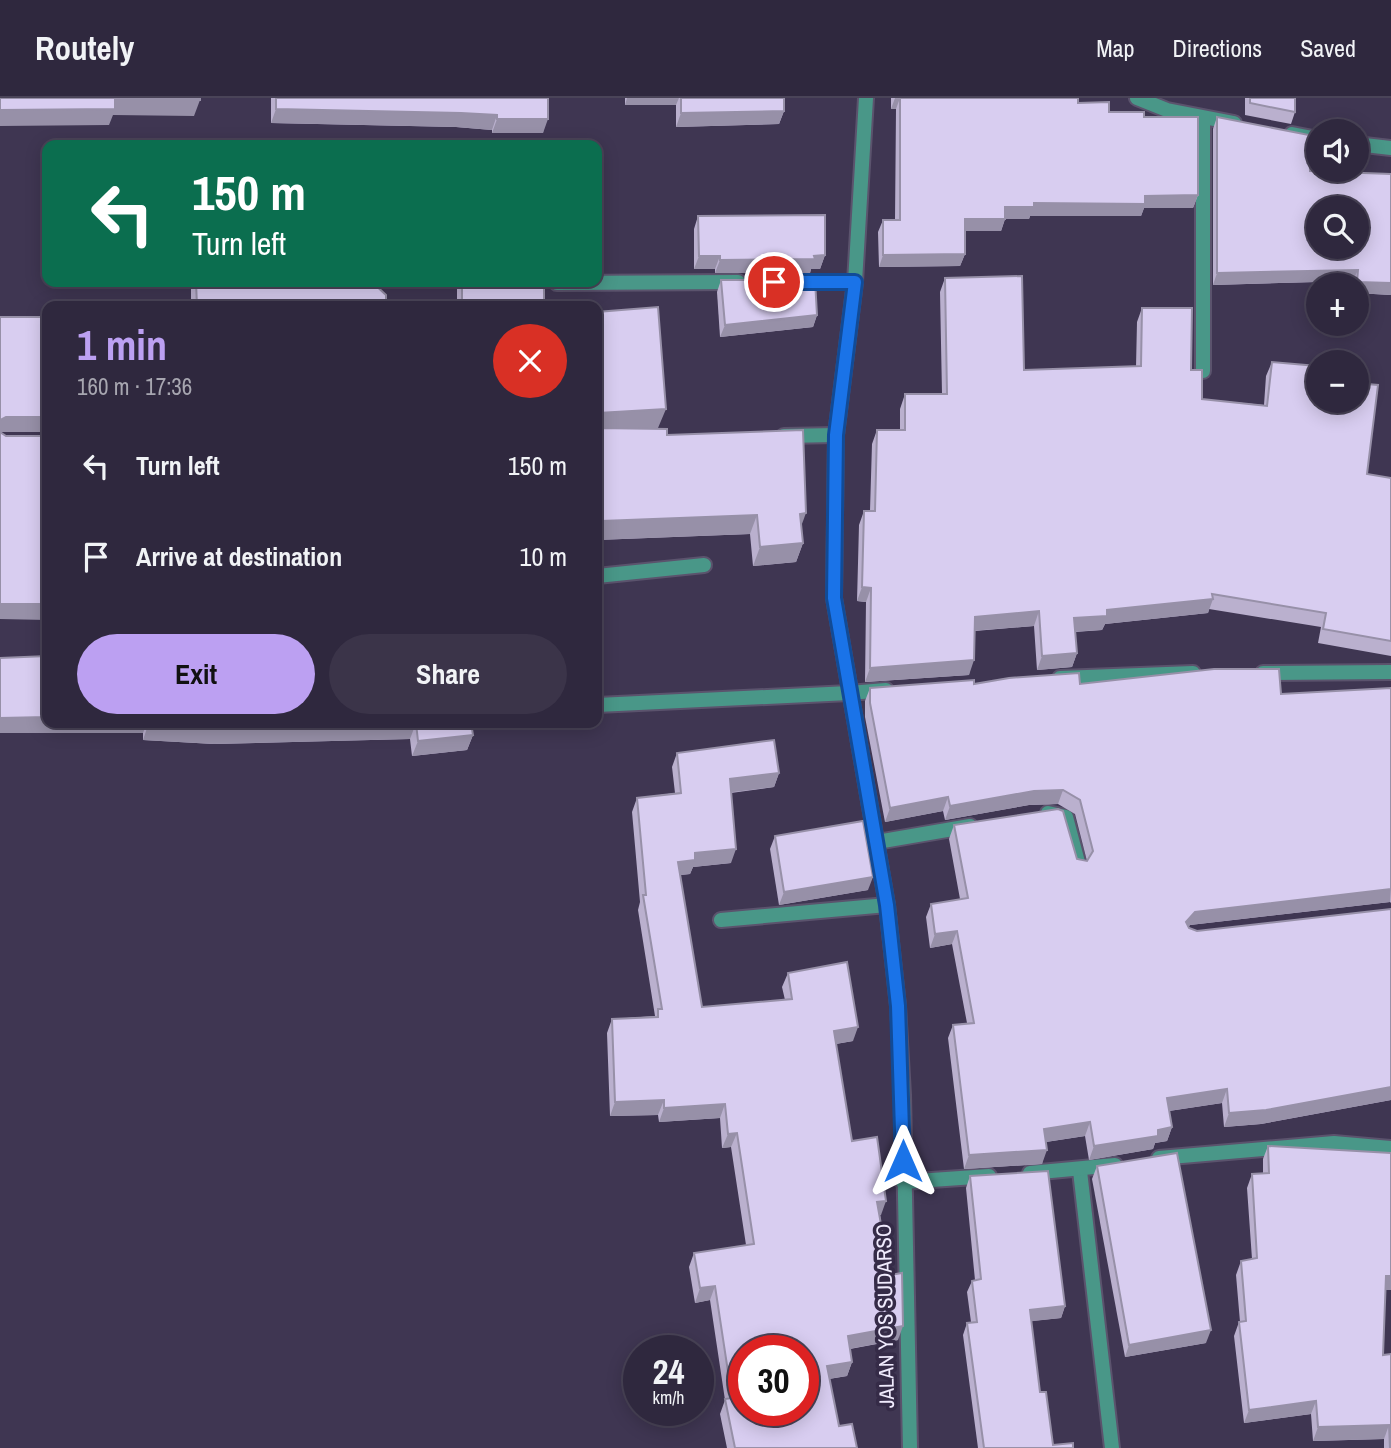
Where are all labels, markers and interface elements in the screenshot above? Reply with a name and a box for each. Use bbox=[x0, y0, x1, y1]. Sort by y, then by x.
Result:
text: Routely bbox=[35, 26, 134, 70]
text: Map bbox=[1096, 32, 1134, 64]
text: Directions bbox=[1172, 32, 1262, 64]
text: Saved bbox=[1300, 32, 1356, 64]
map controls bbox=[1306, 119, 1369, 413]
button: sound bbox=[1306, 119, 1369, 182]
text: 150 m bbox=[192, 159, 306, 225]
icon: left bbox=[77, 168, 168, 259]
button: search bbox=[1306, 196, 1369, 259]
text: Turn left bbox=[192, 222, 286, 265]
pin bbox=[744, 252, 804, 312]
icon: arrive bbox=[755, 263, 793, 301]
button: + bbox=[1306, 273, 1369, 336]
text: 1 min bbox=[77, 317, 167, 373]
button: close bbox=[493, 324, 567, 398]
button: − bbox=[1306, 350, 1369, 413]
text: 160 m · 17:36 bbox=[77, 371, 192, 402]
icon: left bbox=[77, 447, 115, 485]
text: Turn left bbox=[136, 448, 220, 483]
text: 150 m bbox=[508, 448, 567, 483]
icon: arrive bbox=[77, 538, 115, 576]
text: Arrive at destination bbox=[136, 539, 342, 574]
text: 10 m bbox=[520, 539, 567, 574]
button: Exit bbox=[77, 634, 315, 714]
button: Share bbox=[329, 634, 567, 714]
position arrow bbox=[866, 1124, 940, 1198]
street label: JALAN YOS SUDARSO bbox=[869, 1224, 901, 1408]
speed limit sign: 30 bbox=[728, 1335, 819, 1426]
text: 24 bbox=[653, 1348, 684, 1395]
text: km/h bbox=[653, 1385, 685, 1410]

